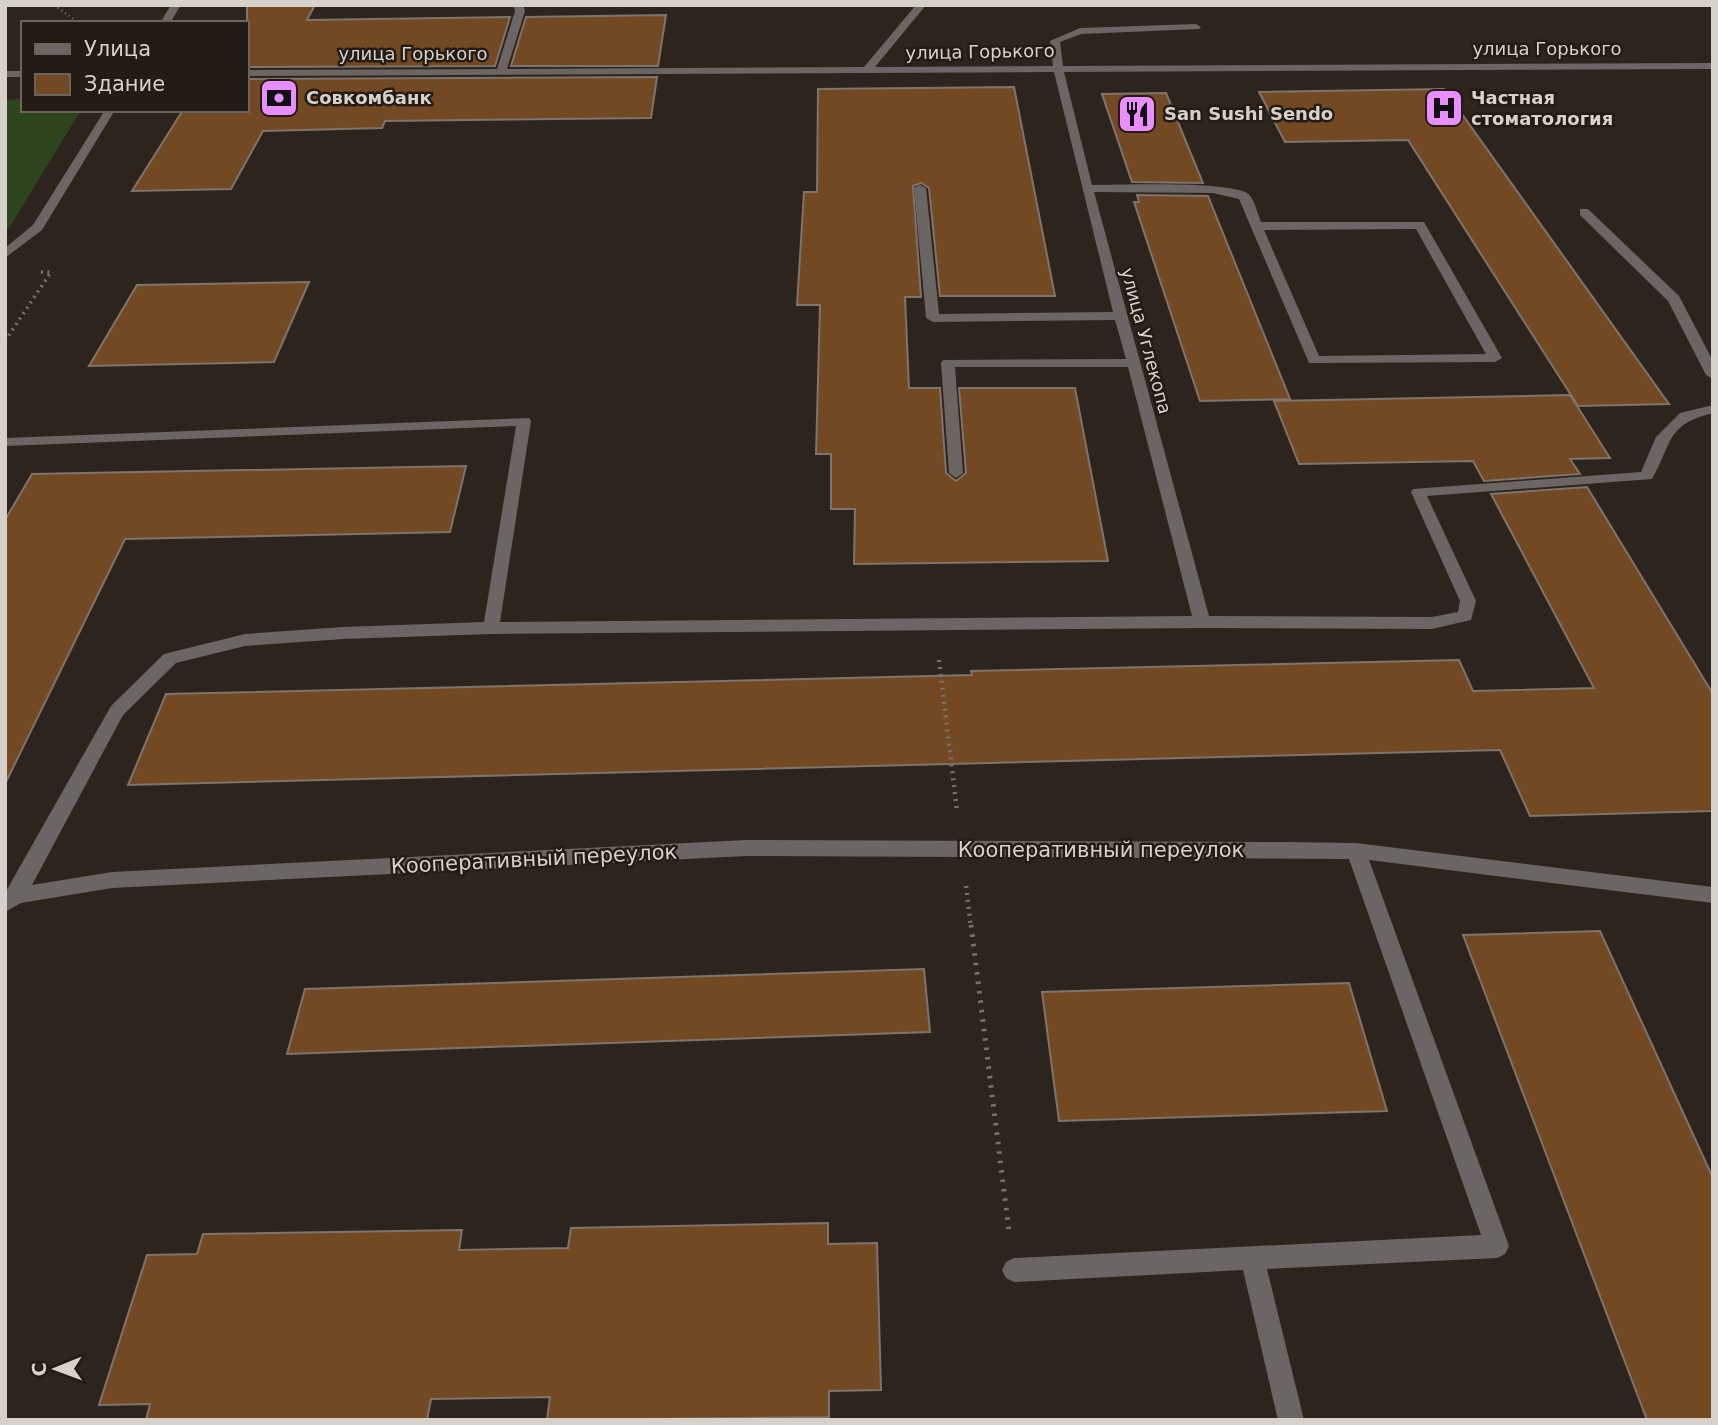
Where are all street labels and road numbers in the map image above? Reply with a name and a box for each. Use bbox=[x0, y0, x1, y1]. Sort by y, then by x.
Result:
street label: улица Горького bbox=[1472, 38, 1622, 59]
street label: улица Горького bbox=[905, 40, 1055, 63]
street label: улица Горького bbox=[338, 43, 488, 64]
street label: улица Углекопа bbox=[1117, 265, 1176, 416]
street label: Кооперативный переулок bbox=[958, 838, 1244, 862]
street label: Кооперативный переулок bbox=[390, 840, 678, 878]

